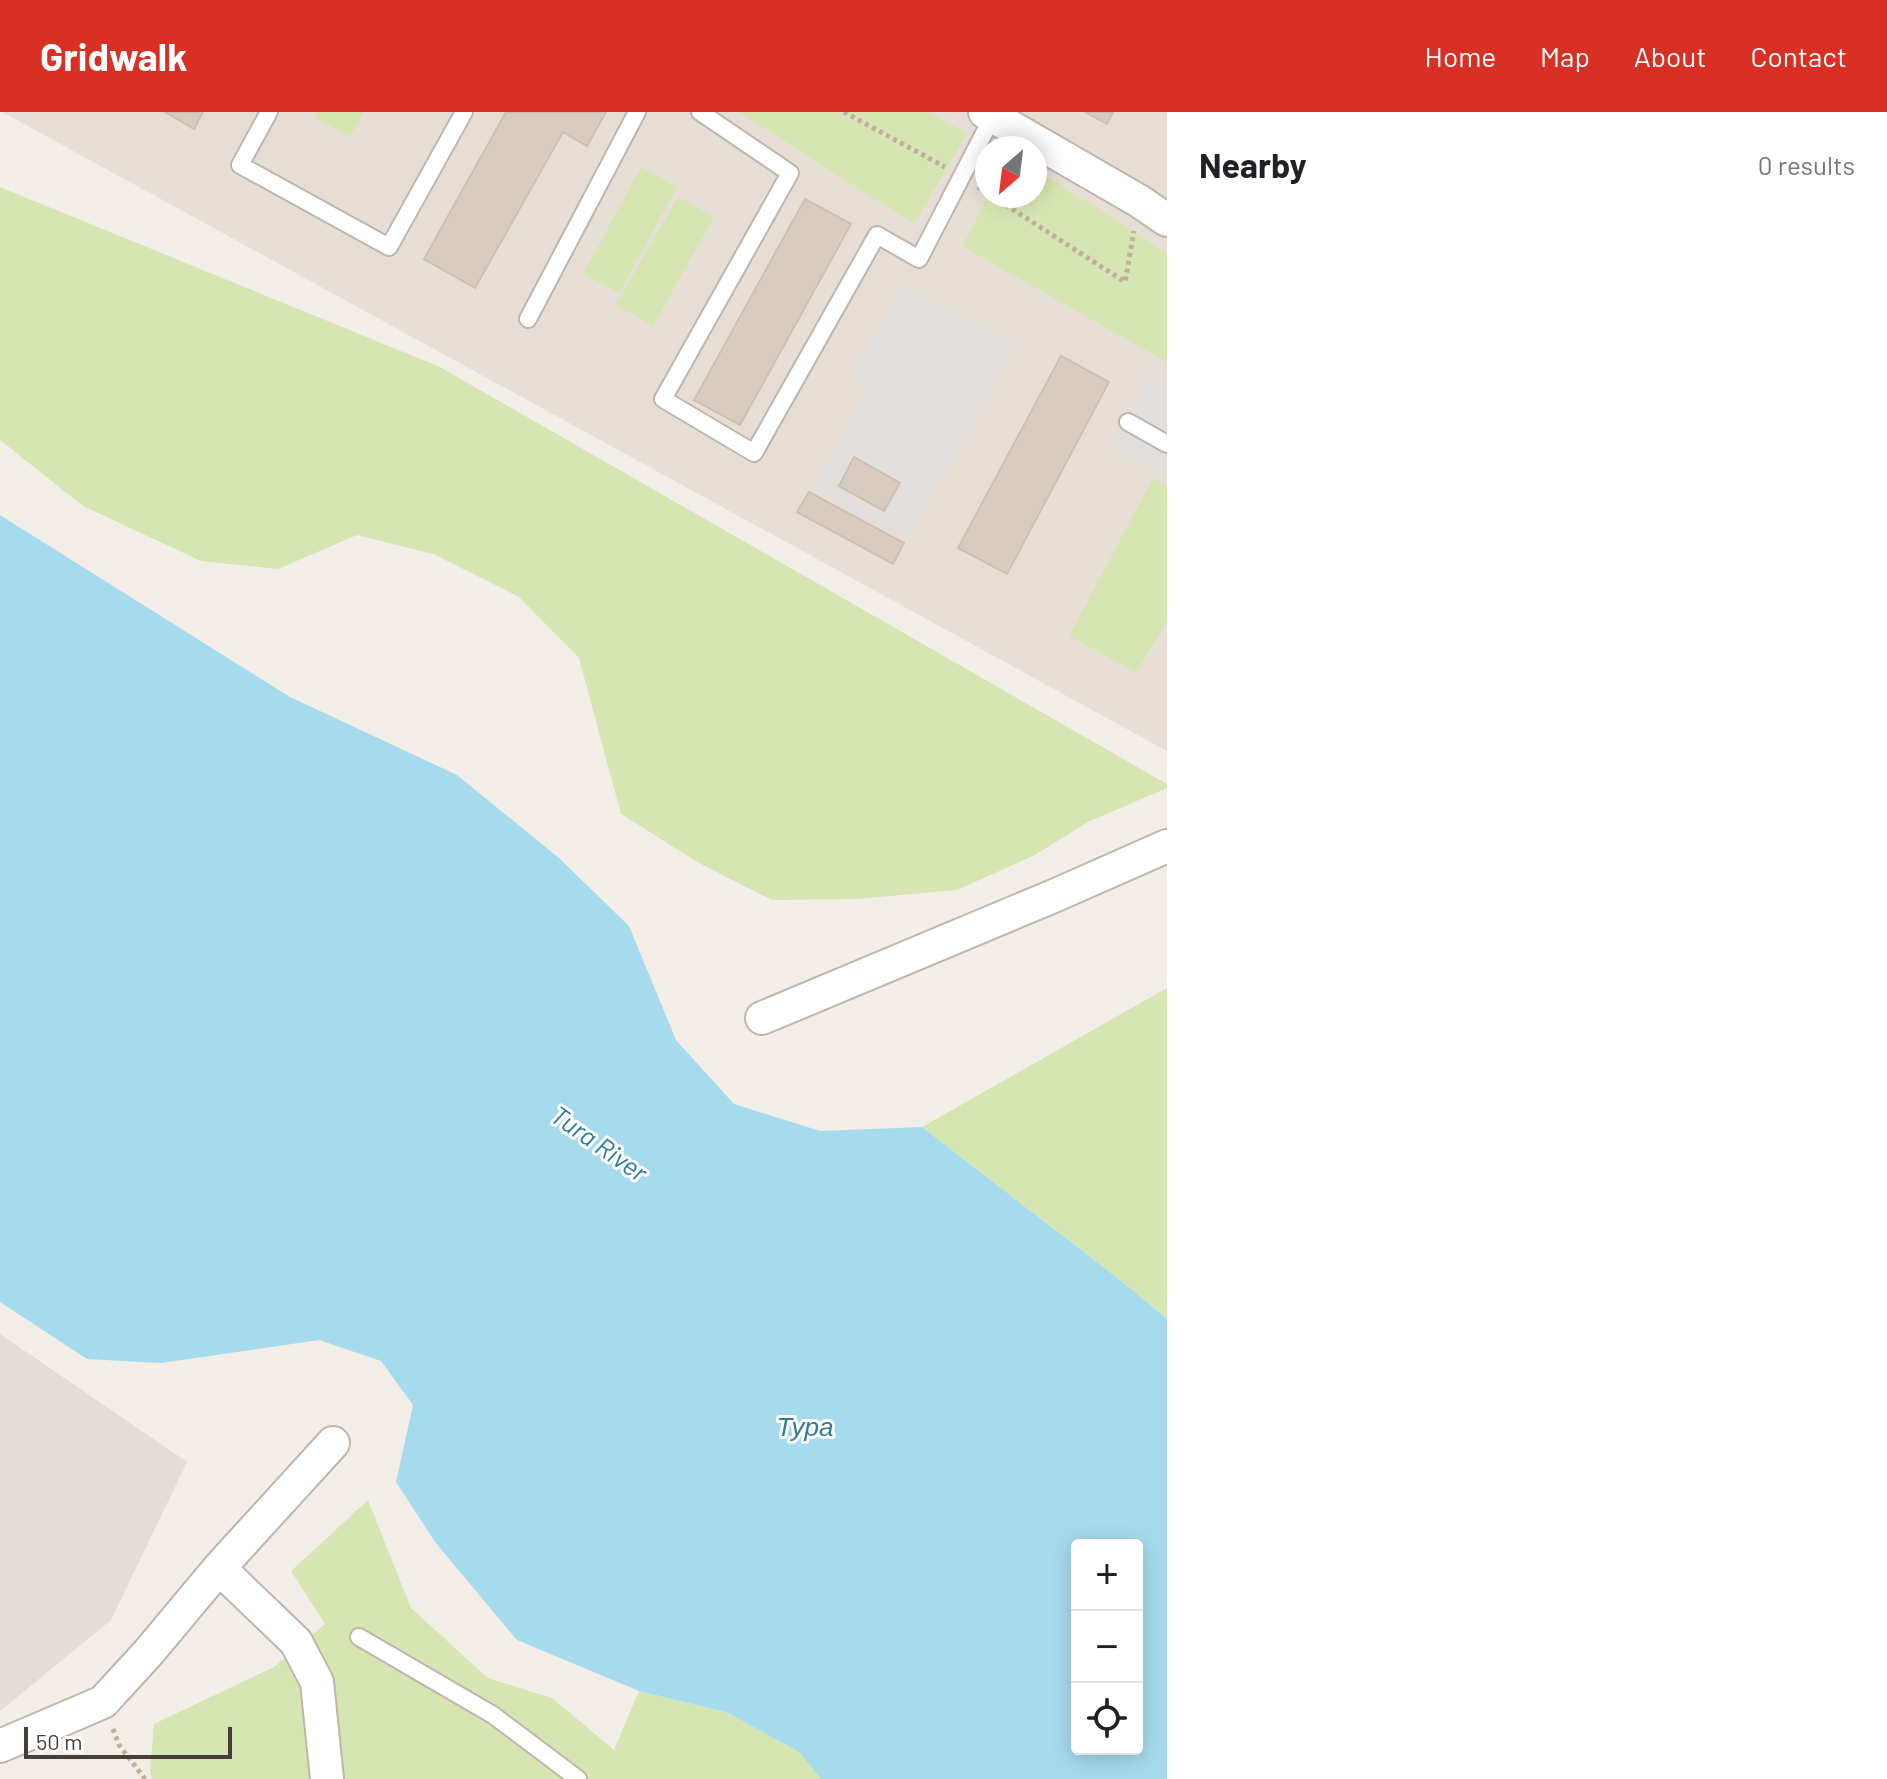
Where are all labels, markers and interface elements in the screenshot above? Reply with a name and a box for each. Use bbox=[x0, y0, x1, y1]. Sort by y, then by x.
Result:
text: Gridwalk bbox=[40, 33, 187, 79]
text: Home bbox=[1425, 39, 1496, 73]
text: Map bbox=[1540, 39, 1590, 73]
text: About bbox=[1634, 39, 1706, 73]
text: Contact bbox=[1750, 39, 1847, 73]
north arrow bbox=[975, 136, 1047, 208]
text: Nearby bbox=[1199, 144, 1307, 185]
text: 0 results bbox=[1758, 149, 1855, 180]
water label: Tura River bbox=[546, 1098, 655, 1188]
water label: Тура bbox=[777, 1410, 833, 1441]
map controls bbox=[1071, 1539, 1143, 1755]
button: + bbox=[1071, 1539, 1143, 1611]
button: − bbox=[1071, 1611, 1143, 1683]
button: locate bbox=[1071, 1683, 1143, 1755]
scale bar bbox=[24, 1723, 232, 1759]
text: 50 m bbox=[36, 1728, 82, 1754]

